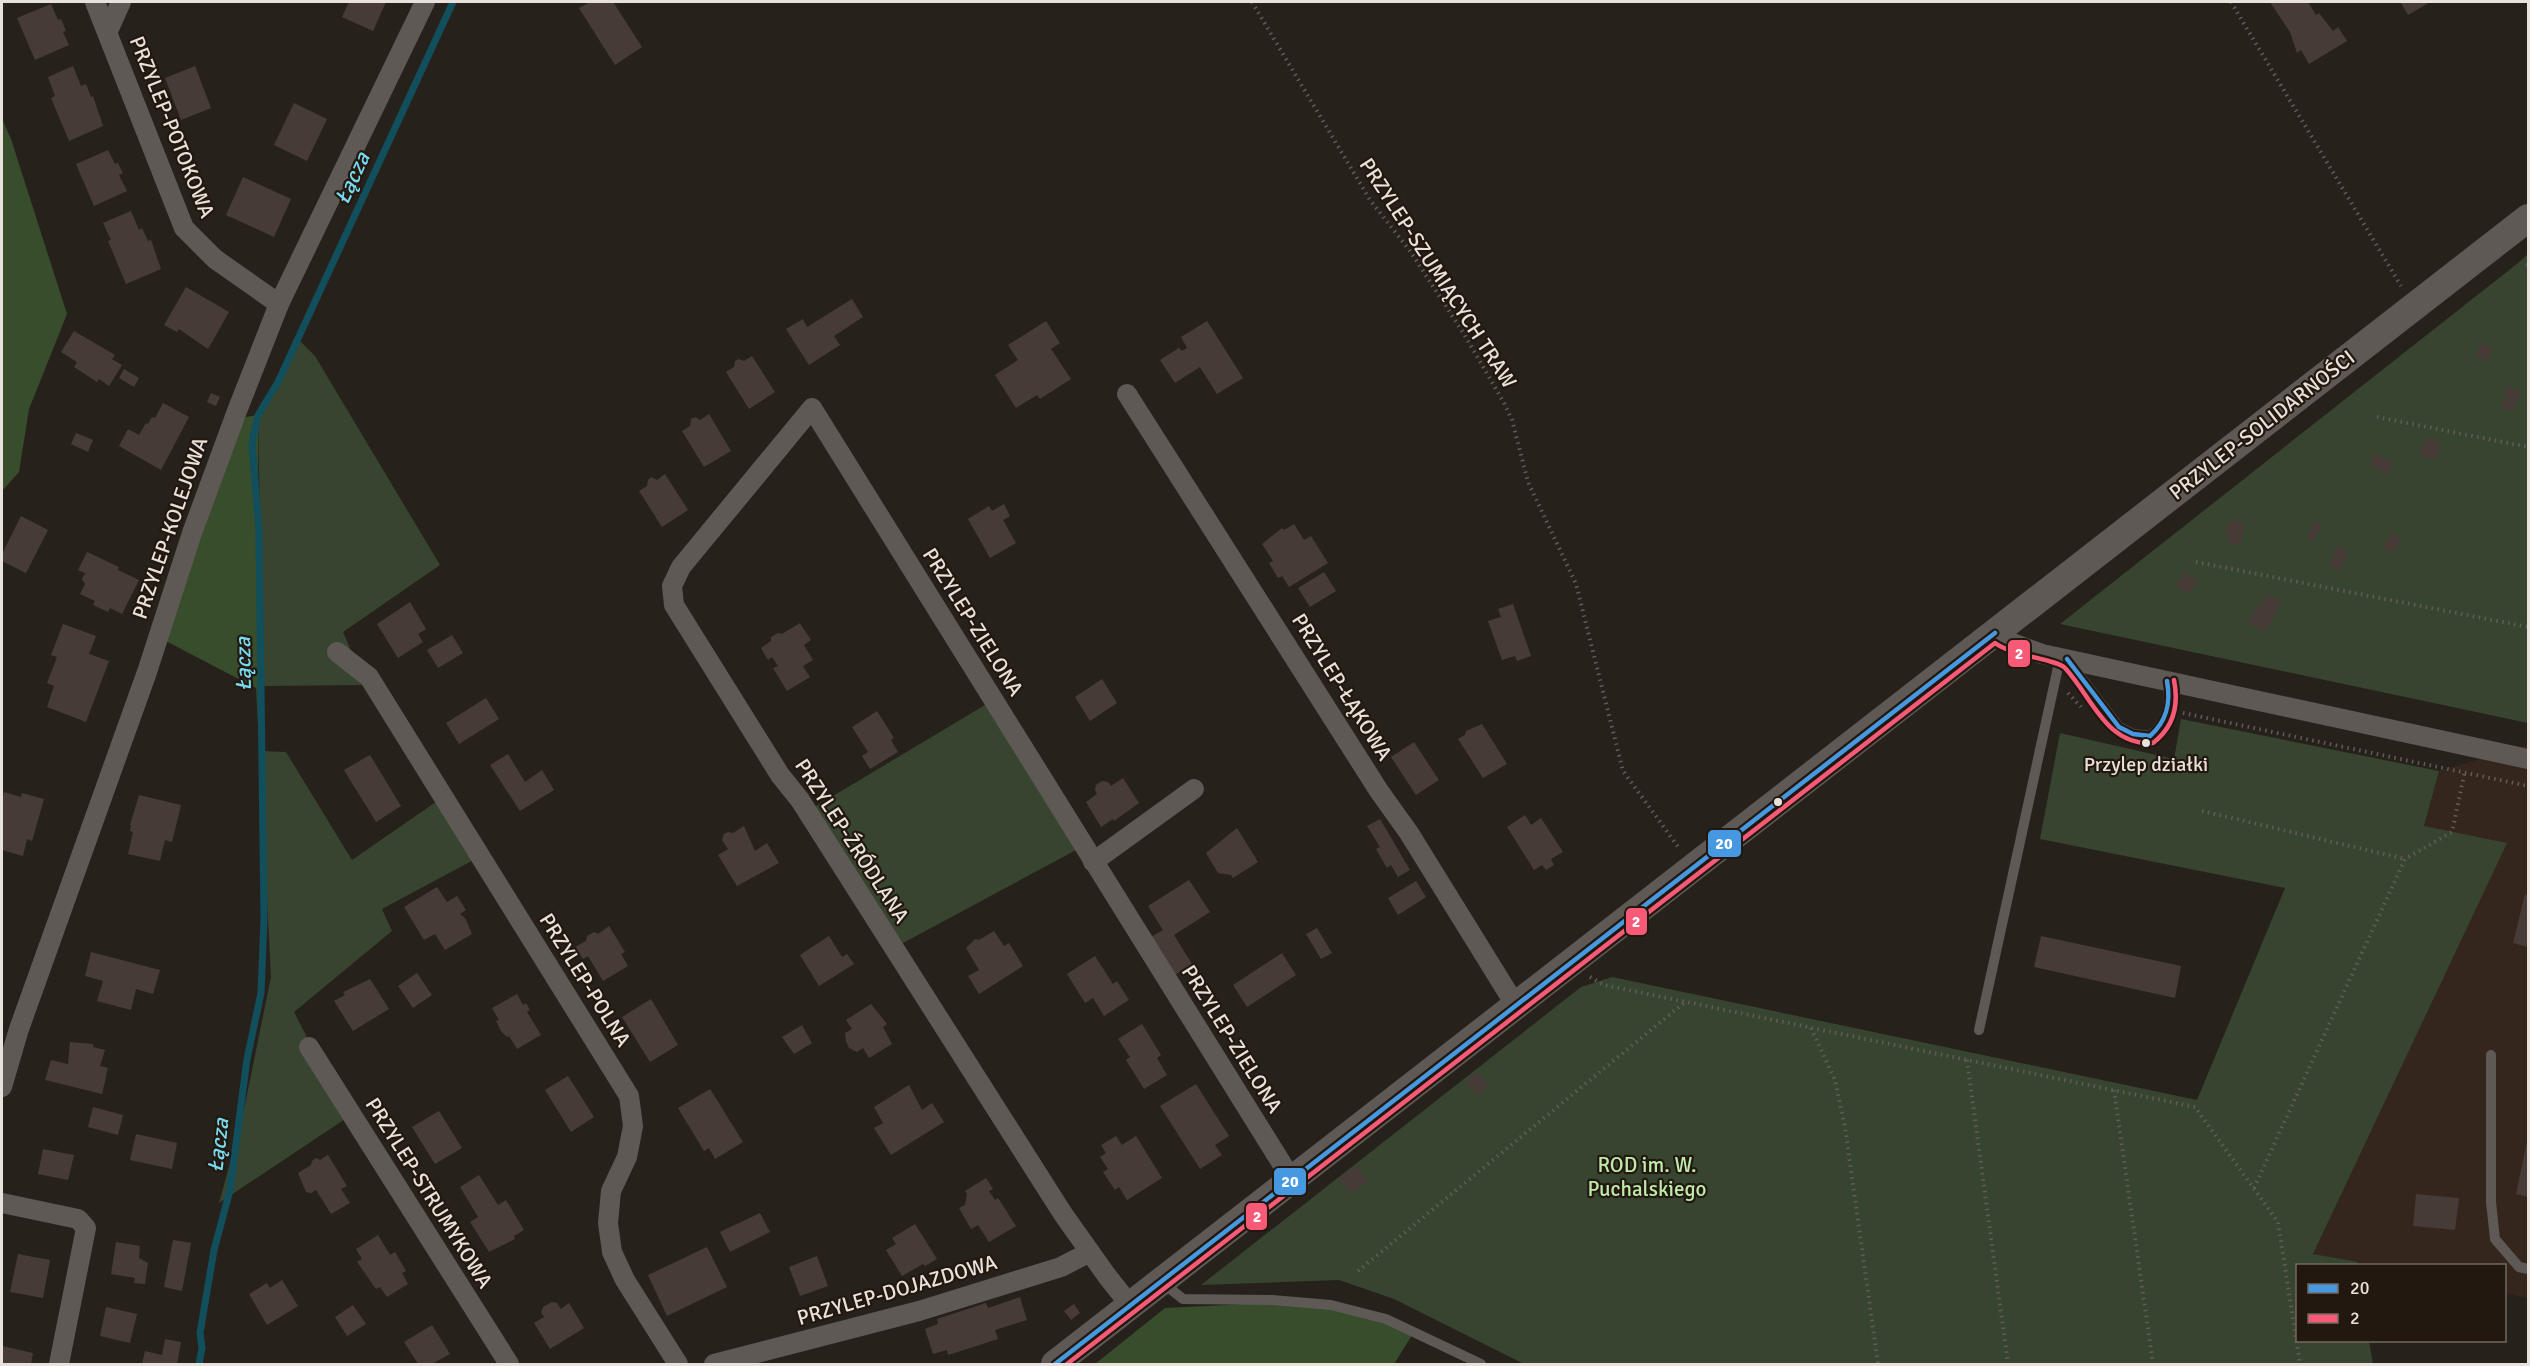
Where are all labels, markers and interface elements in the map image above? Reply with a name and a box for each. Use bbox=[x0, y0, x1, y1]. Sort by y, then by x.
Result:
street label: PRZYLEP-POTOKOWA bbox=[124, 32, 220, 222]
water label: Łącza bbox=[328, 147, 376, 208]
street label: PRZYLEP-SZUMIĄCYCH TRAW bbox=[1354, 153, 1522, 393]
street label: PRZYLEP-SOLIDARNOŚCI bbox=[2164, 344, 2360, 506]
street label: PRZYLEP-KOLEJOWA bbox=[127, 433, 213, 622]
street label: PRZYLEP-ZIELONA bbox=[917, 543, 1029, 701]
street label: PRZYLEP-ŁĄKOWA bbox=[1286, 609, 1398, 766]
water label: Łącza bbox=[229, 636, 257, 691]
line badge: 2 bbox=[2007, 639, 2031, 668]
text: 2 bbox=[2015, 644, 2023, 664]
marker: Przylep działki bbox=[2140, 737, 2152, 749]
place label: Przylep działki bbox=[2084, 752, 2208, 777]
street label: PRZYLEP-ŹRÓDLANA bbox=[789, 754, 915, 928]
unlabelled marker bbox=[1772, 796, 1784, 808]
line badge: 20 bbox=[1707, 829, 1742, 858]
text: 20 bbox=[1715, 834, 1733, 854]
line badge: 2 bbox=[1625, 907, 1648, 936]
street label: PRZYLEP-POLNA bbox=[534, 908, 636, 1052]
text: 2 bbox=[1632, 912, 1640, 932]
street label: PRZYLEP-ZIELONA bbox=[1176, 960, 1288, 1118]
street label: PRZYLEP-STRUMYKOWA bbox=[360, 1093, 498, 1293]
water label: Łącza bbox=[201, 1116, 235, 1173]
park label: ROD im. W. Puchalskiego bbox=[1587, 1152, 1707, 1202]
line badge: 20 bbox=[1273, 1167, 1307, 1196]
text: 20 bbox=[1281, 1172, 1299, 1192]
line badge: 2 bbox=[1245, 1202, 1268, 1231]
text: 2 bbox=[1253, 1207, 1261, 1227]
street label: PRZYLEP-DOJAZDOWA bbox=[794, 1249, 1000, 1331]
legend bbox=[2296, 1264, 2506, 1342]
text: 20 bbox=[2350, 1277, 2369, 1299]
text: 2 bbox=[2350, 1307, 2360, 1329]

